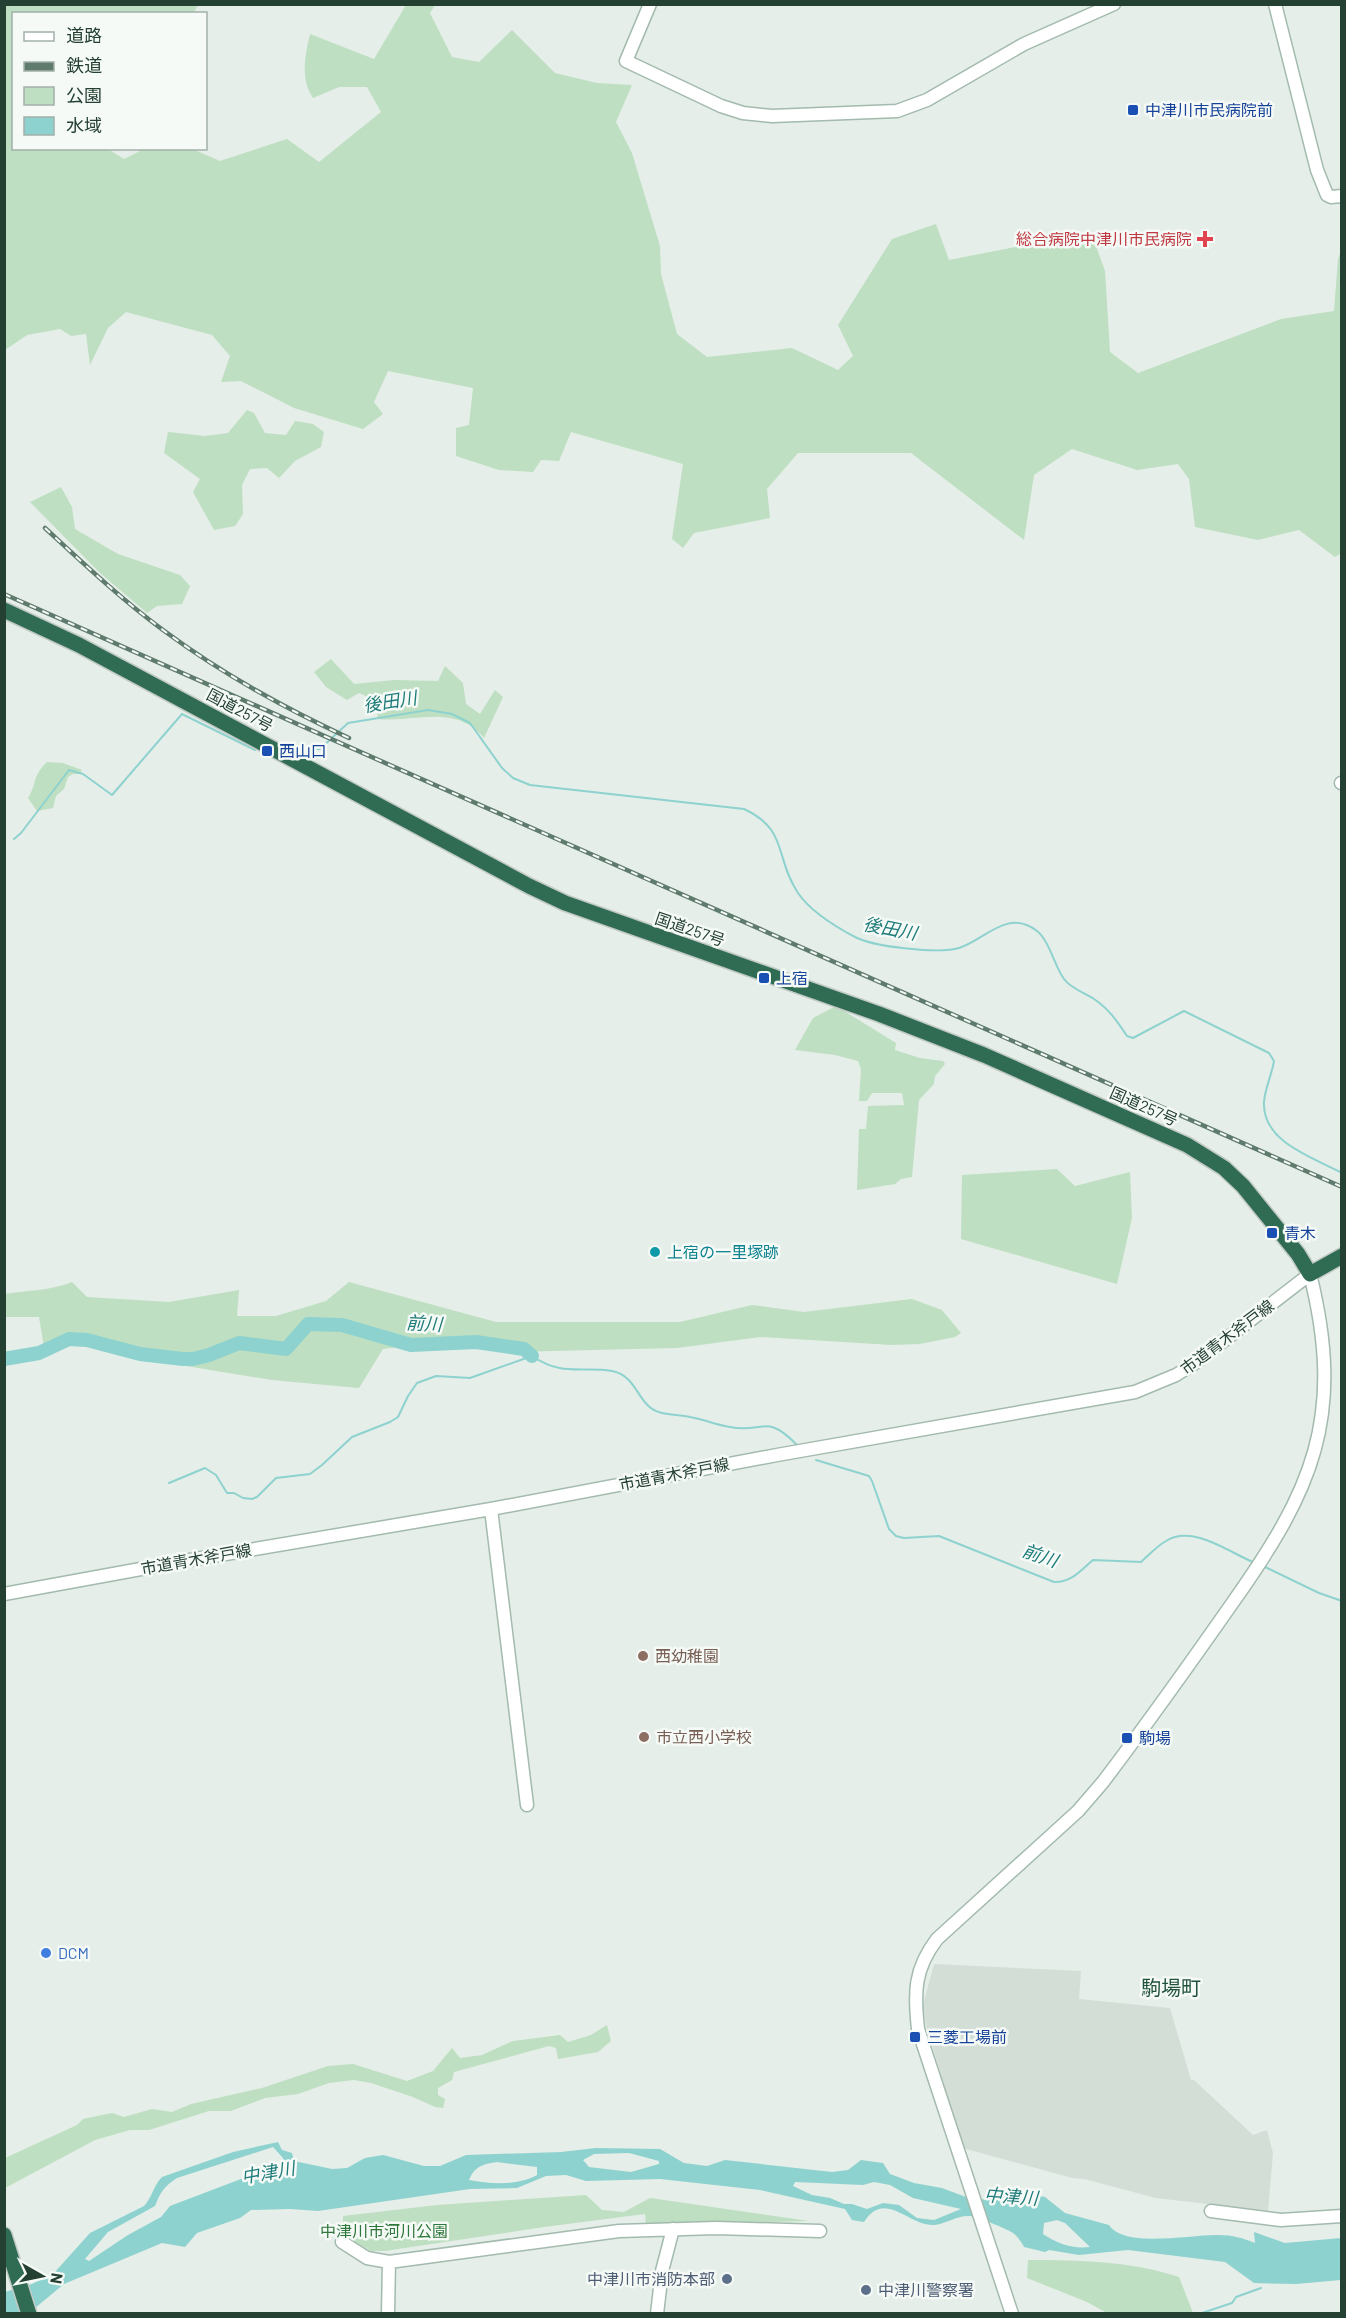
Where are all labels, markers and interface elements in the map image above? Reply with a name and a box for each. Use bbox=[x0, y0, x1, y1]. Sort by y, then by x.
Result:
legend bbox=[12, 12, 207, 150]
text: 道路 bbox=[66, 24, 102, 46]
text: 鉄道 bbox=[66, 54, 102, 76]
text: 公園 bbox=[66, 84, 102, 106]
place label: 中津川市民病院前 bbox=[1145, 100, 1273, 119]
marker: 中津川市民病院前 bbox=[1126, 103, 1140, 117]
text: 水域 bbox=[66, 114, 102, 136]
place label: 総合病院中津川市民病院 bbox=[1016, 229, 1192, 248]
marker: 総合病院中津川市民病院 bbox=[1196, 230, 1214, 248]
street label: 国道257号 bbox=[204, 684, 277, 735]
water label: 後田川 bbox=[361, 686, 420, 716]
place label: 西山口 bbox=[279, 741, 327, 760]
marker: 西山口 bbox=[260, 744, 274, 758]
street label: 国道257号 bbox=[653, 908, 727, 949]
water label: 後田川 bbox=[862, 912, 921, 944]
place label: 上宿 bbox=[776, 968, 808, 987]
marker: 上宿 bbox=[757, 971, 771, 985]
street label: 国道257号 bbox=[1107, 1082, 1181, 1129]
place label: 青木 bbox=[1284, 1223, 1316, 1242]
marker: 青木 bbox=[1265, 1226, 1279, 1240]
place label: 上宿の一里塚跡 bbox=[667, 1242, 779, 1261]
marker: 上宿の一里塚跡 bbox=[648, 1245, 662, 1259]
street label: 市道青木斧戸線 bbox=[1176, 1295, 1277, 1378]
water label: 前川 bbox=[406, 1311, 445, 1335]
street label: 市道青木斧戸線 bbox=[617, 1453, 731, 1494]
street label: 市道青木斧戸線 bbox=[139, 1539, 253, 1578]
water label: 前川 bbox=[1020, 1539, 1063, 1572]
place label: 西幼稚園 bbox=[655, 1646, 719, 1665]
marker: 西幼稚園 bbox=[636, 1649, 650, 1663]
place label: 市立西小学校 bbox=[656, 1727, 752, 1746]
place label: 駒場 bbox=[1139, 1728, 1171, 1747]
marker: 市立西小学校 bbox=[637, 1730, 651, 1744]
marker: 駒場 bbox=[1120, 1731, 1134, 1745]
place label: DCM bbox=[58, 1943, 89, 1962]
marker: DCM bbox=[39, 1946, 53, 1960]
district label: 駒場町 bbox=[1141, 1975, 1201, 1999]
place label: 三菱工場前 bbox=[927, 2027, 1007, 2046]
marker: 三菱工場前 bbox=[908, 2030, 922, 2044]
water label: 中津川 bbox=[239, 2156, 298, 2188]
water label: 中津川 bbox=[983, 2183, 1041, 2209]
park label: 中津川市河川公園 bbox=[320, 2221, 448, 2240]
north arrow bbox=[12, 2246, 72, 2306]
place label: 中津川市消防本部 bbox=[587, 2269, 715, 2288]
text: N bbox=[47, 2272, 68, 2285]
marker: 中津川市消防本部 bbox=[720, 2272, 734, 2286]
place label: 中津川警察署 bbox=[878, 2280, 974, 2299]
marker: 中津川警察署 bbox=[859, 2283, 873, 2297]

